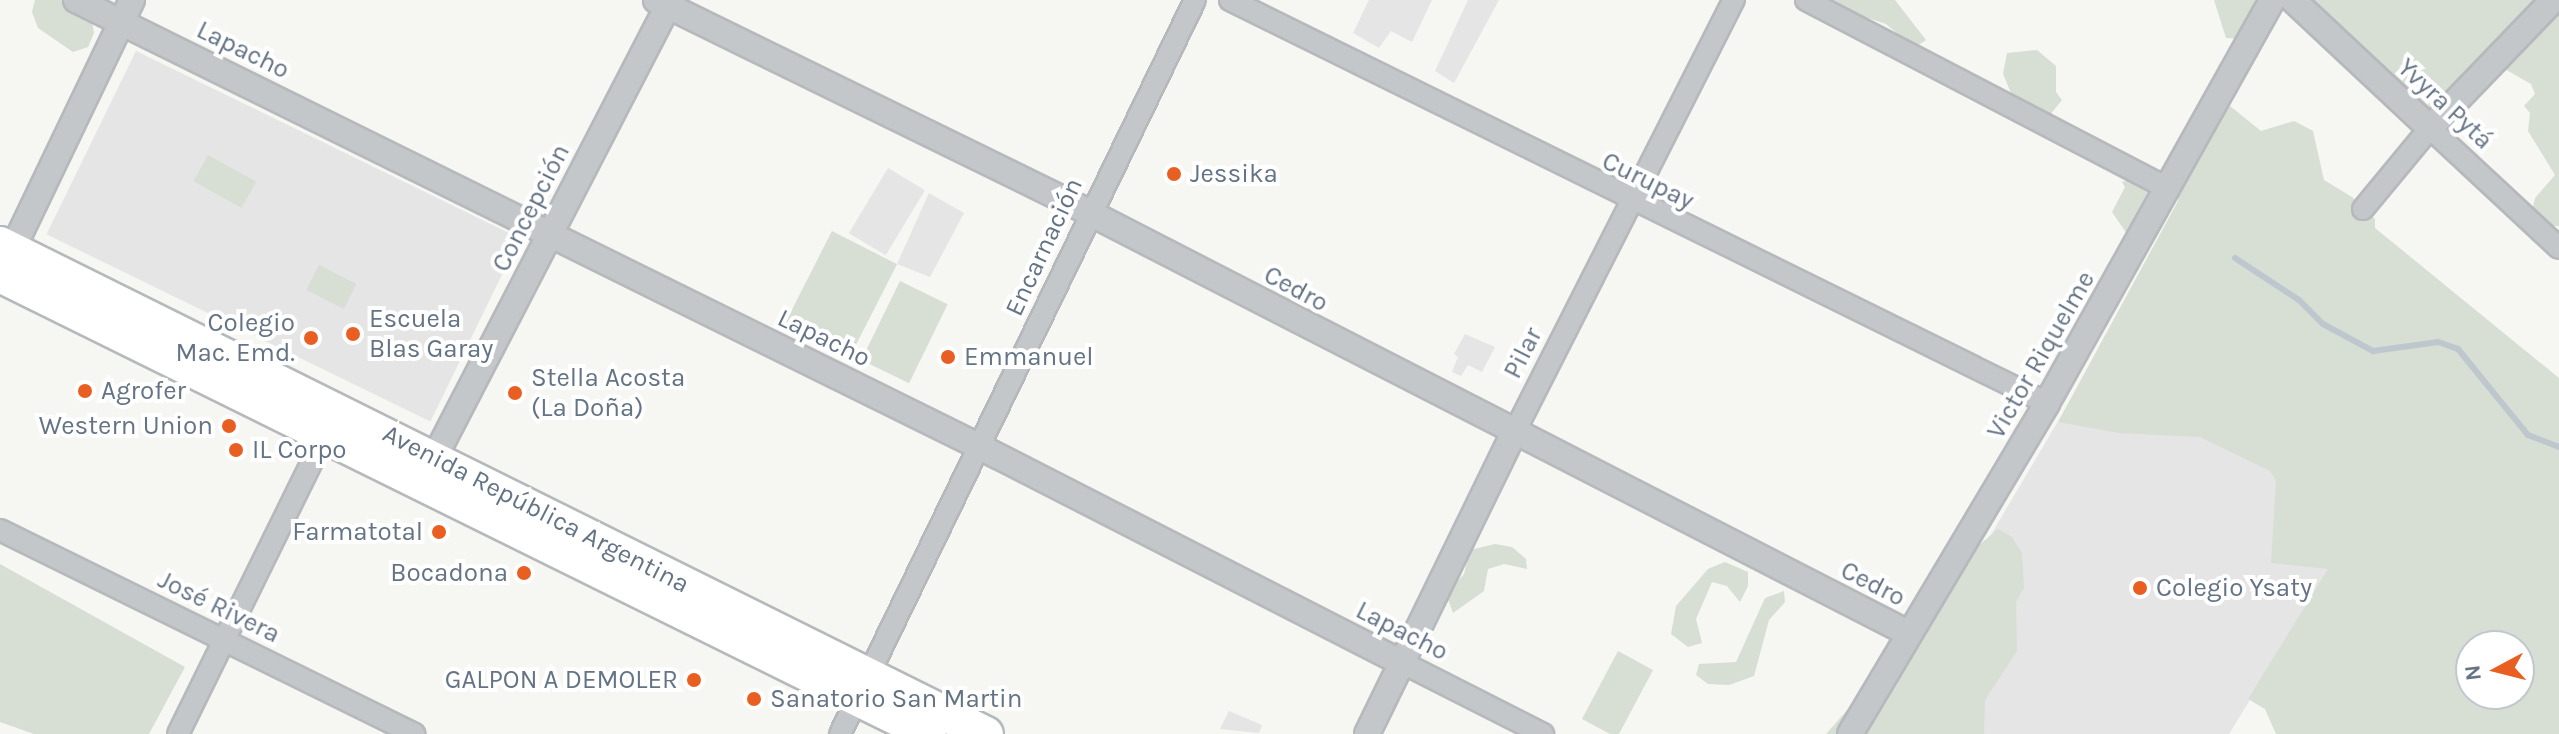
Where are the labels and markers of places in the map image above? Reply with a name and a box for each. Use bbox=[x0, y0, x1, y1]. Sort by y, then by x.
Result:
place label: Jessika bbox=[1190, 158, 1278, 190]
marker: Jessika bbox=[1165, 165, 1183, 183]
place label: Escuela Blas Garay bbox=[369, 303, 493, 364]
place label: Colegio Mac. Emd. bbox=[175, 307, 295, 368]
marker: Escuela Blas Garay bbox=[344, 325, 362, 343]
marker: Colegio Mac. Emd. bbox=[302, 329, 320, 347]
place label: Emmanuel bbox=[964, 341, 1094, 373]
marker: Emmanuel bbox=[939, 348, 957, 366]
place label: Stella Acosta (La Doña) bbox=[531, 362, 685, 424]
place label: Agrofer bbox=[101, 375, 186, 407]
marker: Agrofer bbox=[76, 382, 94, 400]
marker: Stella Acosta (La Doña) bbox=[506, 384, 524, 402]
place label: Western Union bbox=[39, 410, 213, 442]
marker: Western Union bbox=[220, 417, 238, 435]
place label: IL Corpo bbox=[252, 434, 347, 466]
marker: IL Corpo bbox=[227, 441, 245, 459]
place label: Farmatotal bbox=[292, 516, 423, 548]
marker: Farmatotal bbox=[430, 523, 448, 541]
place label: Bocadona bbox=[390, 557, 508, 589]
marker: Bocadona bbox=[515, 564, 533, 582]
place label: Colegio Ysaty bbox=[2156, 572, 2312, 604]
marker: Colegio Ysaty bbox=[2131, 579, 2149, 597]
place label: GALPON A DEMOLER bbox=[445, 664, 678, 696]
marker: GALPON A DEMOLER bbox=[685, 671, 703, 689]
place label: Sanatorio San Martin bbox=[770, 683, 1022, 715]
marker: Sanatorio San Martin bbox=[745, 690, 763, 708]

